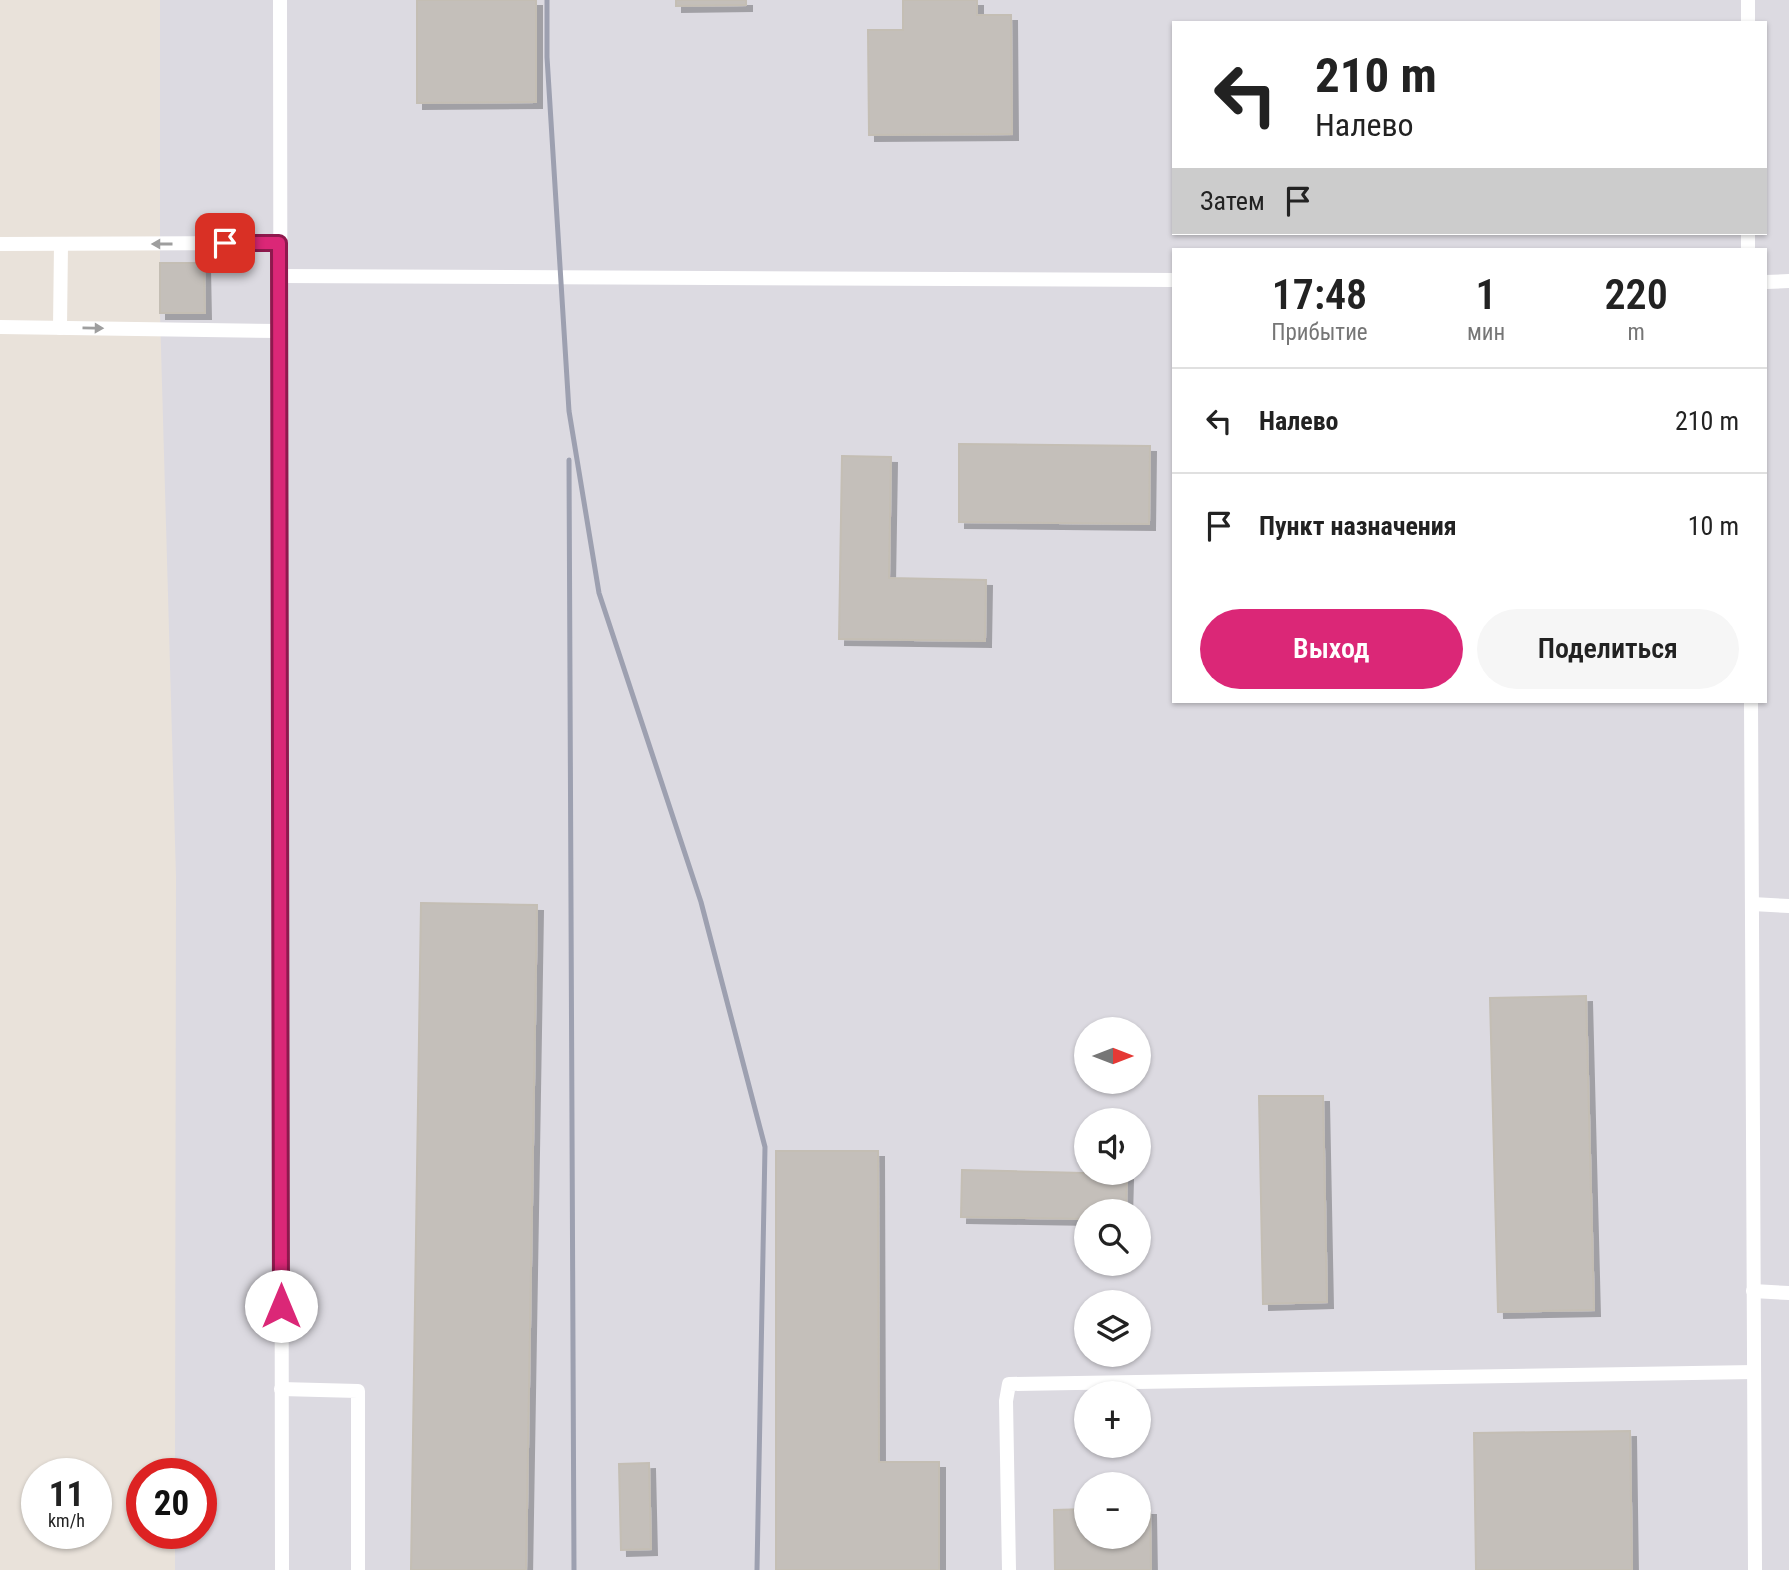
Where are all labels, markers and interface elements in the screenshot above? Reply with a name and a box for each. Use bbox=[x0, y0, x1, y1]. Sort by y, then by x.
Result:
text: 210 m bbox=[1315, 47, 1437, 104]
icon: left bbox=[1200, 49, 1291, 140]
text: Налево bbox=[1315, 106, 1414, 144]
icon: arrive bbox=[1279, 182, 1317, 220]
text: Затем bbox=[1200, 186, 1265, 216]
pin bbox=[195, 213, 255, 273]
icon: arrive bbox=[206, 224, 244, 262]
one-way arrow bbox=[151, 238, 173, 249]
text: 17:48 bbox=[1272, 270, 1367, 319]
text: 1 bbox=[1475, 270, 1497, 319]
text: 220 bbox=[1604, 270, 1668, 319]
text: Прибытие bbox=[1271, 319, 1368, 346]
text: мин bbox=[1467, 319, 1505, 346]
text: m bbox=[1627, 319, 1645, 346]
one-way arrow bbox=[82, 322, 104, 334]
icon: left bbox=[1200, 402, 1238, 440]
text: Налево bbox=[1259, 406, 1339, 436]
text: 210 m bbox=[1675, 406, 1739, 436]
icon: arrive bbox=[1200, 507, 1238, 545]
text: Пункт назначения bbox=[1259, 511, 1457, 541]
text: 10 m bbox=[1688, 511, 1739, 541]
button: Выход bbox=[1200, 609, 1463, 689]
button: Поделиться bbox=[1477, 609, 1739, 689]
north arrow bbox=[1074, 1017, 1152, 1094]
map controls bbox=[1074, 1017, 1151, 1549]
button: sound bbox=[1074, 1108, 1151, 1185]
button: search bbox=[1074, 1199, 1151, 1276]
position arrow bbox=[244, 1269, 318, 1343]
button: layers bbox=[1074, 1290, 1151, 1367]
button: + bbox=[1074, 1381, 1151, 1458]
speed limit sign: 20 bbox=[126, 1458, 217, 1549]
button: − bbox=[1074, 1472, 1151, 1549]
text: 11 bbox=[49, 1474, 84, 1515]
text: km/h bbox=[48, 1510, 85, 1531]

